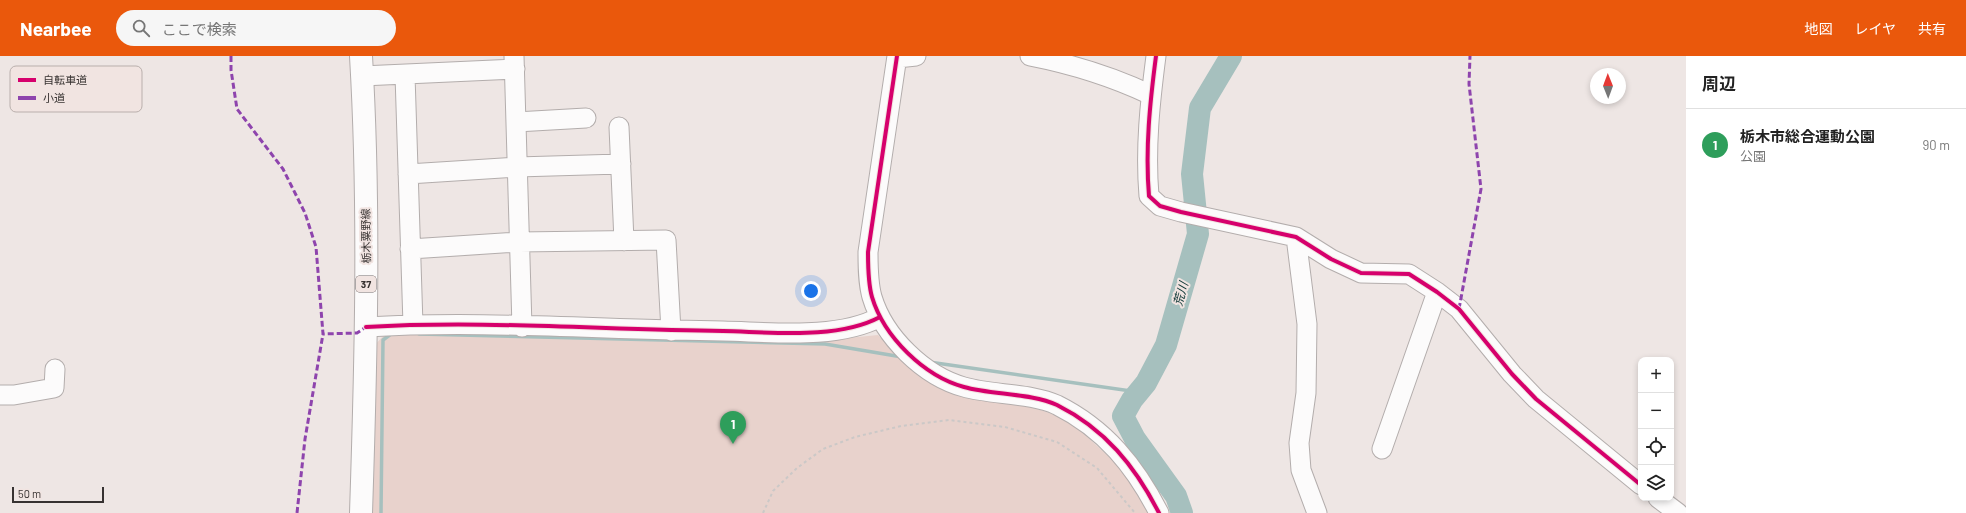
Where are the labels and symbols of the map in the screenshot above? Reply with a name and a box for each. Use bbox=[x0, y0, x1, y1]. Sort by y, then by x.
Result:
legend bbox=[10, 66, 142, 112]
north arrow bbox=[1590, 68, 1626, 104]
text: 自転車道 bbox=[43, 73, 87, 86]
text: 小道 bbox=[43, 91, 65, 104]
street label: 栃木粟野線 bbox=[359, 208, 372, 264]
road number: 37 bbox=[356, 276, 376, 292]
water label: 荒川 bbox=[1170, 278, 1191, 307]
your location bbox=[801, 281, 821, 301]
pin: 1 bbox=[720, 411, 746, 444]
scale bar bbox=[12, 485, 104, 504]

